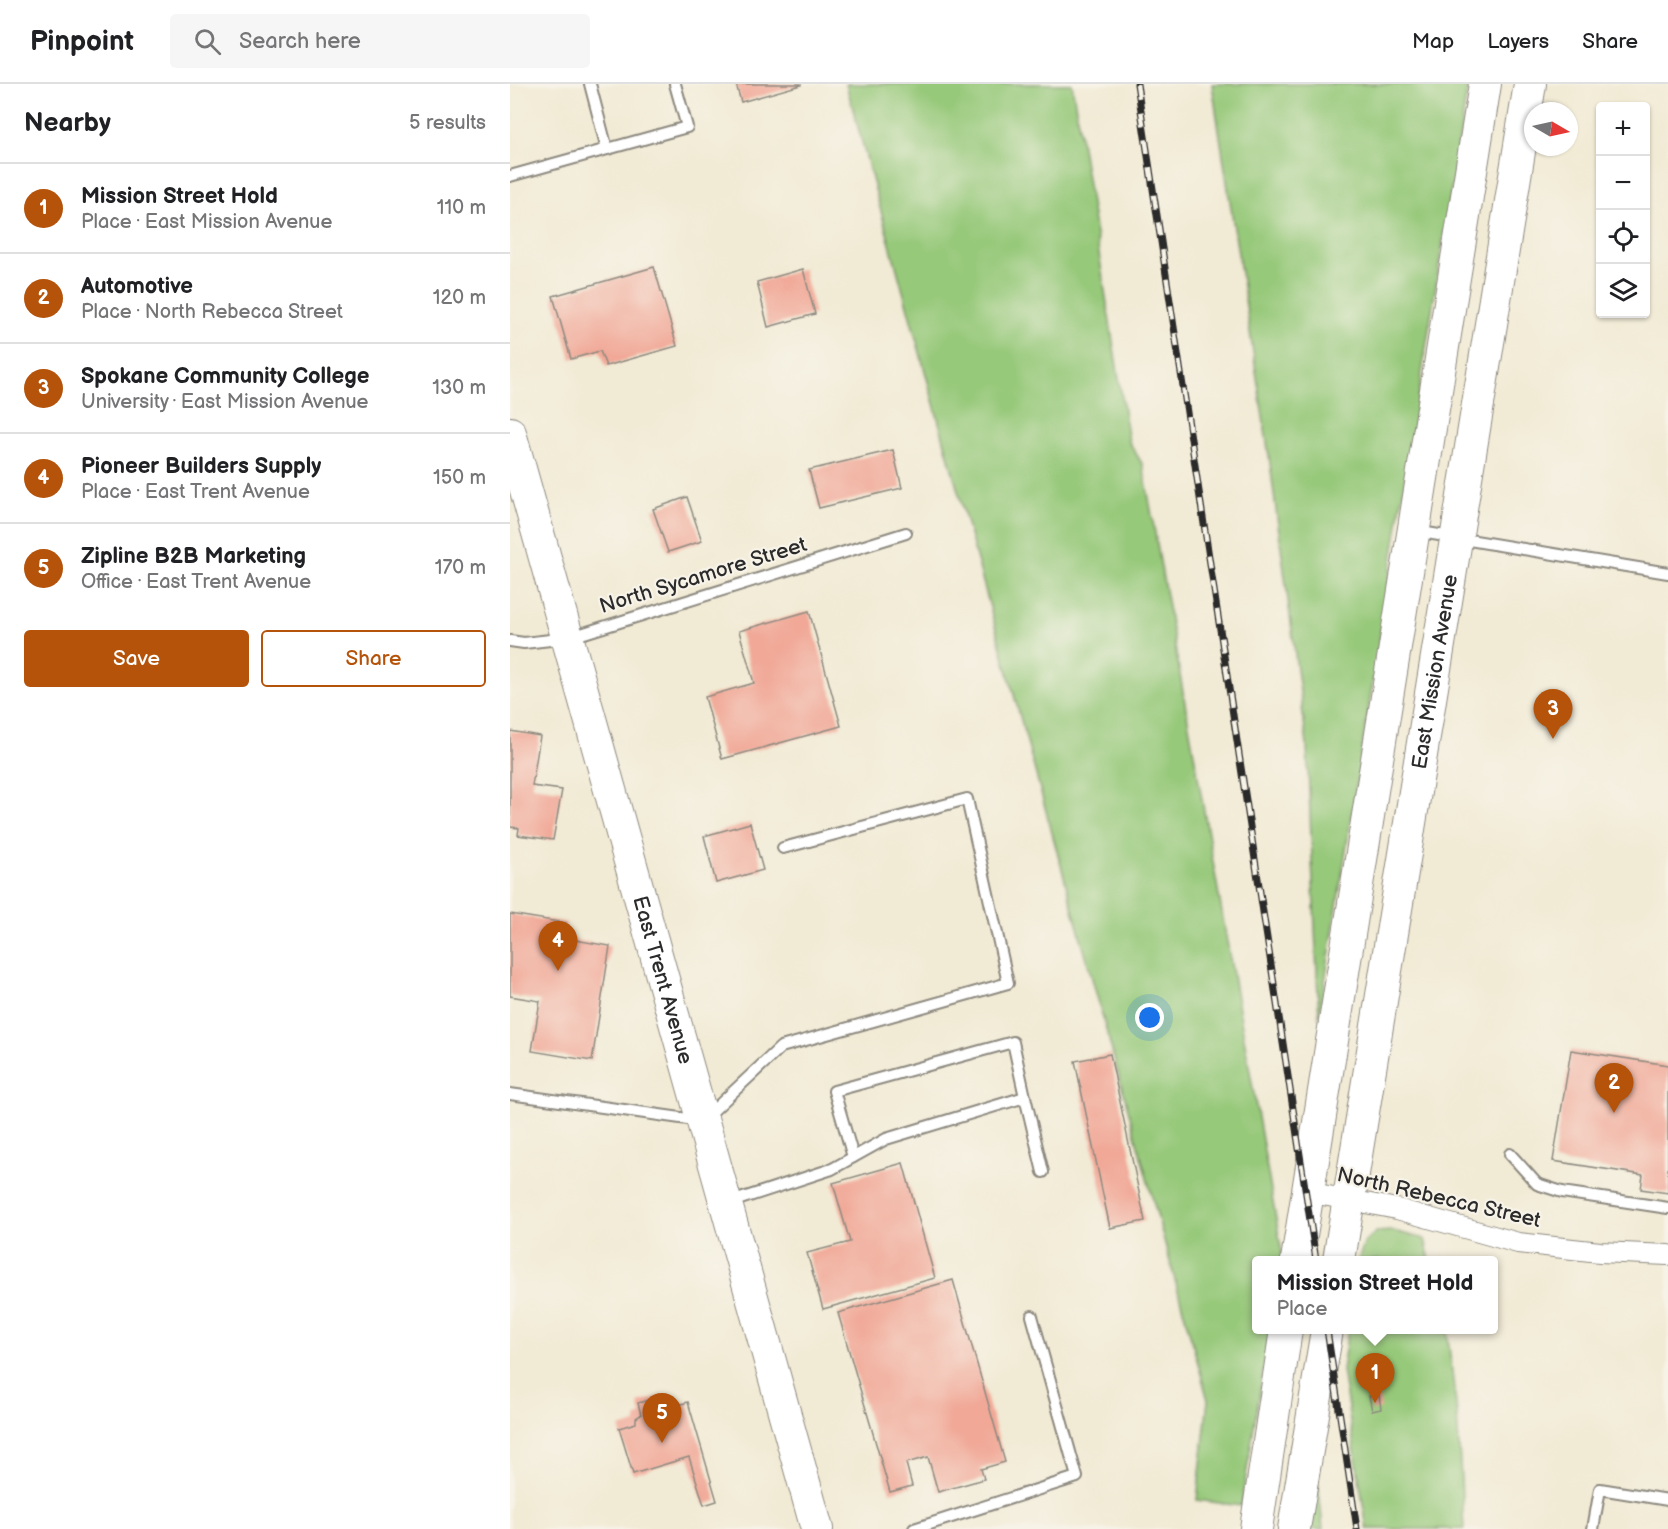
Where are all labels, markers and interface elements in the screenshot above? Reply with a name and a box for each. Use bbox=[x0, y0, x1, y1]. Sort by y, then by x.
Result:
search box bbox=[170, 14, 590, 68]
text: Pinpoint bbox=[30, 25, 134, 58]
icon: search bbox=[191, 25, 224, 58]
text: Search here bbox=[239, 28, 361, 55]
text: Map bbox=[1412, 29, 1454, 54]
text: Layers bbox=[1487, 29, 1549, 54]
text: Share bbox=[1582, 29, 1638, 54]
north arrow bbox=[1524, 102, 1578, 156]
map controls bbox=[1596, 102, 1650, 318]
button: + bbox=[1596, 102, 1650, 156]
text: Nearby bbox=[24, 108, 111, 139]
text: 5 results bbox=[409, 111, 486, 135]
button: − bbox=[1596, 156, 1650, 210]
text: Mission Street Hold bbox=[81, 183, 278, 210]
text: 1 bbox=[39, 196, 48, 220]
text: 110 m bbox=[437, 196, 486, 220]
text: Place · East Mission Avenue bbox=[81, 210, 332, 234]
button: locate bbox=[1596, 210, 1650, 264]
button: layers bbox=[1596, 264, 1650, 318]
text: Automotive bbox=[81, 273, 193, 300]
text: 2 bbox=[38, 286, 49, 310]
text: 120 m bbox=[433, 286, 486, 310]
text: Place · North Rebecca Street bbox=[81, 300, 343, 324]
text: Spokane Community College bbox=[81, 363, 369, 390]
text: 3 bbox=[38, 376, 49, 400]
text: 130 m bbox=[432, 376, 486, 400]
text: University · East Mission Avenue bbox=[81, 390, 368, 414]
text: Pioneer Builders Supply bbox=[81, 453, 321, 480]
text: 4 bbox=[38, 466, 49, 490]
text: 150 m bbox=[433, 466, 486, 490]
text: Place · East Trent Avenue bbox=[81, 480, 310, 504]
street label: North Sycamore Street bbox=[597, 532, 810, 619]
text: Zipline B2B Marketing bbox=[81, 543, 306, 570]
text: 5 bbox=[38, 556, 49, 580]
text: 170 m bbox=[435, 556, 486, 580]
text: Office · East Trent Avenue bbox=[81, 570, 311, 594]
street label: East Mission Avenue bbox=[1407, 573, 1463, 771]
button: Save bbox=[24, 630, 249, 687]
button: Share bbox=[261, 630, 486, 687]
pin: 3 bbox=[1534, 690, 1572, 739]
street label: East Trent Avenue bbox=[627, 893, 698, 1067]
pin: 4 bbox=[538, 922, 578, 971]
your location bbox=[1135, 1003, 1164, 1032]
pin: 2 bbox=[1594, 1064, 1634, 1113]
street label: North Rebecca Street bbox=[1335, 1162, 1544, 1233]
popup bbox=[1252, 1256, 1498, 1334]
text: Mission Street Hold bbox=[1277, 1270, 1473, 1297]
text: Place bbox=[1277, 1297, 1327, 1321]
pin: 1 bbox=[1356, 1354, 1394, 1403]
pin: 5 bbox=[642, 1394, 682, 1443]

